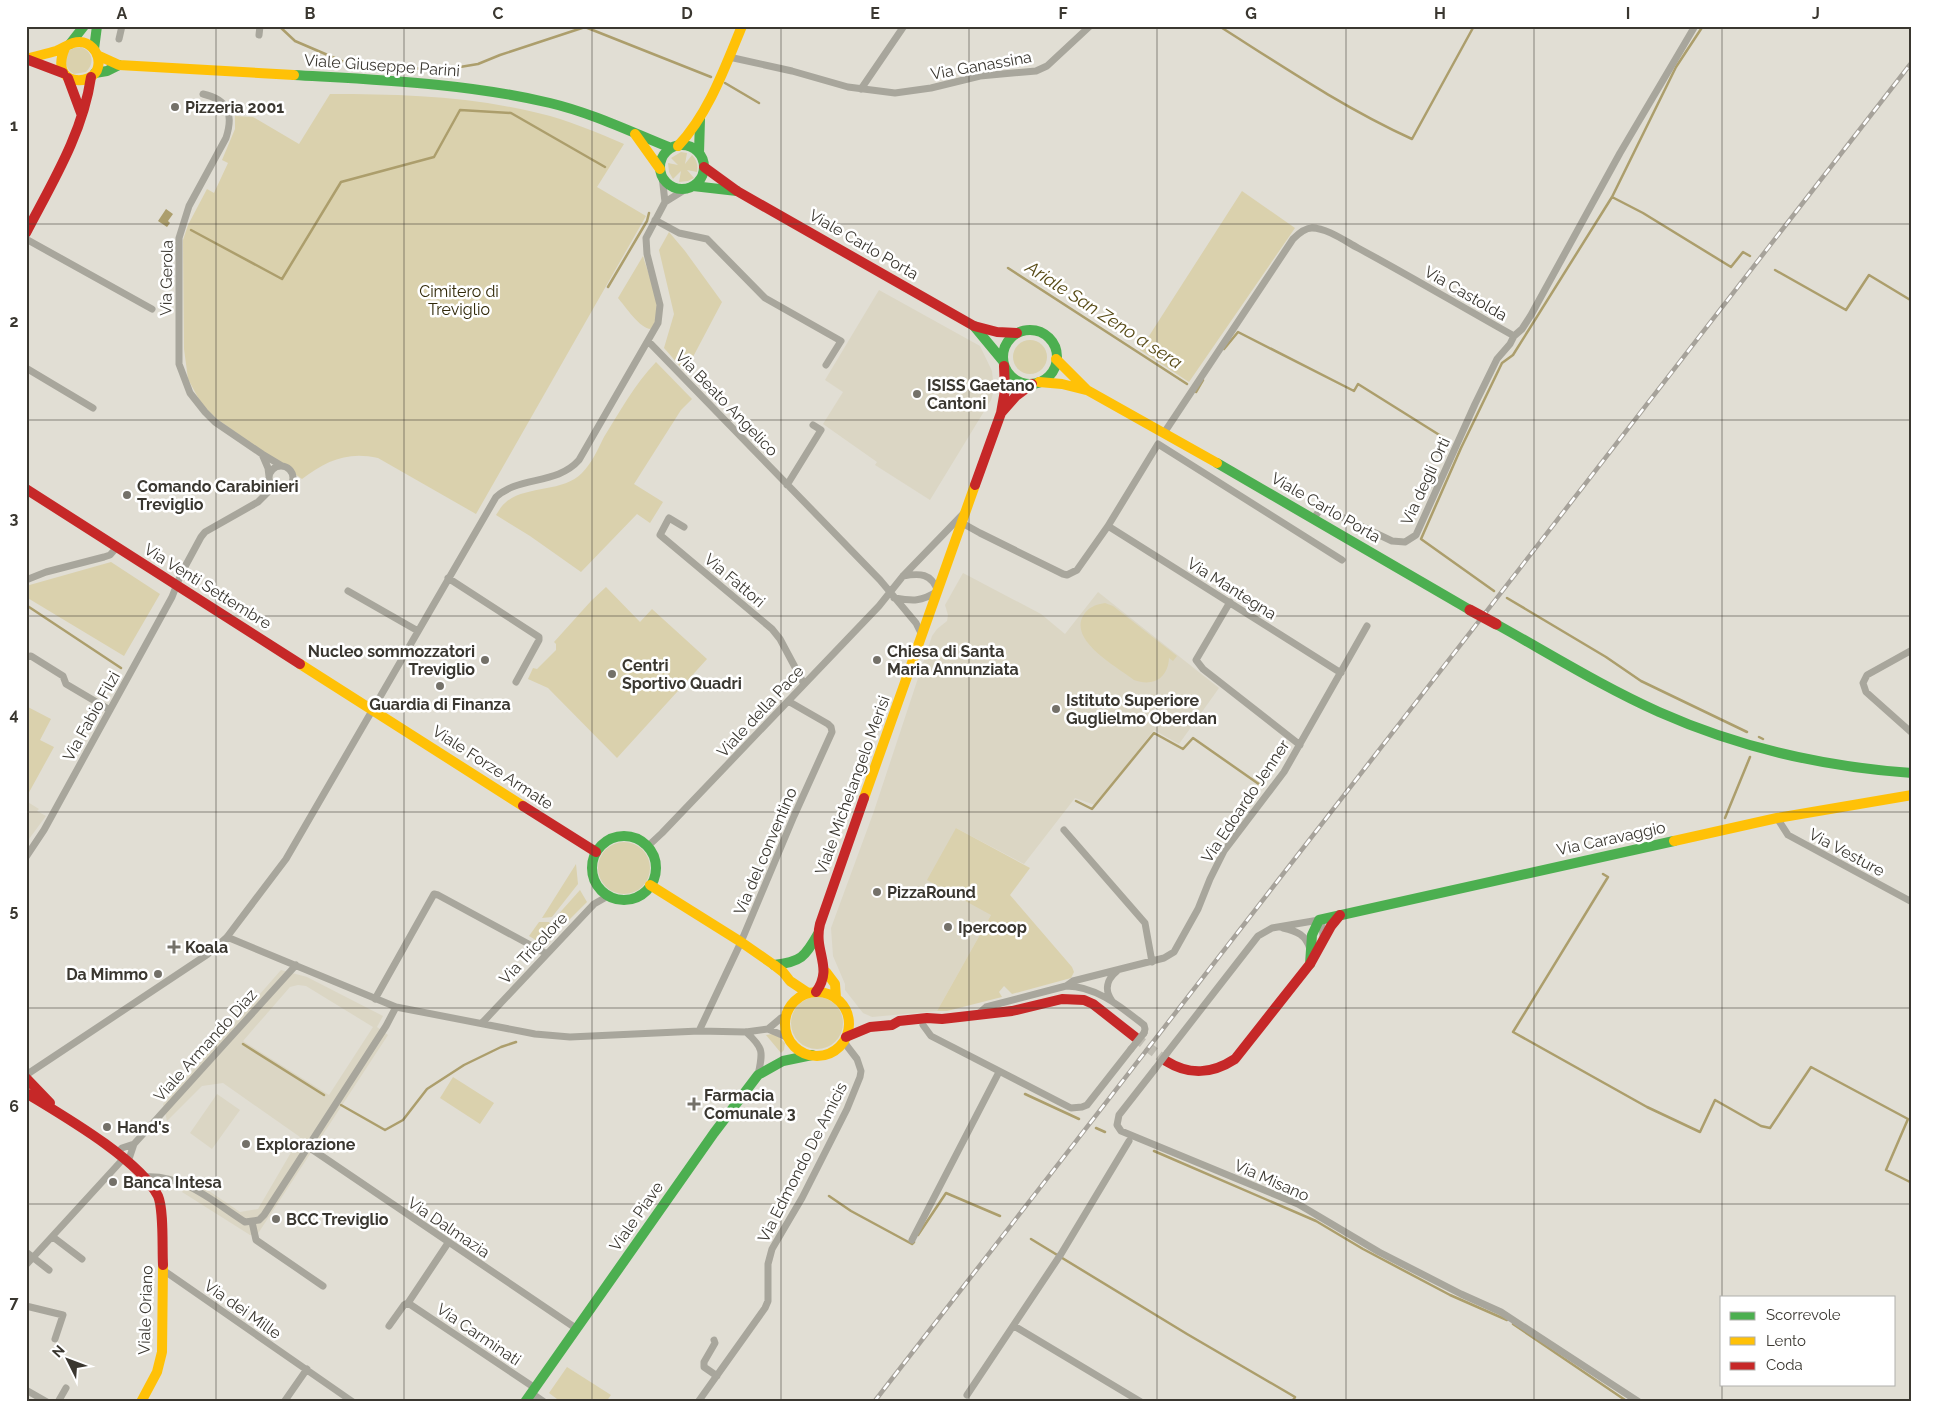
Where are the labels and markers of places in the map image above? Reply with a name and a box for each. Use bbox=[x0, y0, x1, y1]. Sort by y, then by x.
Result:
place label: Pizzeria 2001 bbox=[185, 98, 284, 117]
marker: Pizzeria 2001 bbox=[169, 101, 181, 113]
place label: ISISS Gaetano Cantoni bbox=[927, 376, 1035, 413]
marker: ISISS Gaetano Cantoni bbox=[911, 388, 923, 400]
place label: Comando Carabinieri Treviglio bbox=[137, 477, 299, 514]
marker: Comando Carabinieri Treviglio bbox=[121, 489, 133, 501]
place label: Nucleo sommozzatori Treviglio bbox=[308, 642, 475, 679]
place label: Chiesa di Santa Maria Annunziata bbox=[887, 642, 1019, 679]
marker: Nucleo sommozzatori Treviglio bbox=[479, 654, 491, 666]
marker: Chiesa di Santa Maria Annunziata bbox=[871, 654, 883, 666]
place label: Centri Sportivo Quadri bbox=[622, 656, 742, 693]
marker: Centri Sportivo Quadri bbox=[606, 668, 618, 680]
marker: Guardia di Finanza bbox=[434, 680, 446, 692]
place label: Istituto Superiore Guglielmo Oberdan bbox=[1066, 691, 1217, 728]
place label: Guardia di Finanza bbox=[369, 695, 511, 714]
marker: Istituto Superiore Guglielmo Oberdan bbox=[1050, 703, 1062, 715]
place label: PizzaRound bbox=[887, 883, 976, 902]
marker: PizzaRound bbox=[871, 886, 883, 898]
place label: Ipercoop bbox=[958, 918, 1027, 937]
marker: Ipercoop bbox=[942, 921, 954, 933]
place label: Koala bbox=[185, 938, 228, 957]
marker: Koala bbox=[167, 940, 181, 954]
place label: Da Mimmo bbox=[66, 965, 148, 984]
marker: Da Mimmo bbox=[152, 968, 164, 980]
place label: Farmacia Comunale 3 bbox=[704, 1086, 796, 1123]
marker: Farmacia Comunale 3 bbox=[688, 1098, 700, 1110]
place label: Hand's bbox=[117, 1118, 170, 1137]
marker: Hand's bbox=[101, 1121, 113, 1133]
place label: Explorazione bbox=[256, 1135, 356, 1154]
marker: Explorazione bbox=[240, 1138, 252, 1150]
place label: Banca Intesa bbox=[123, 1173, 222, 1192]
marker: Banca Intesa bbox=[107, 1176, 119, 1188]
place label: BCC Treviglio bbox=[286, 1210, 389, 1229]
marker: BCC Treviglio bbox=[270, 1213, 282, 1225]

